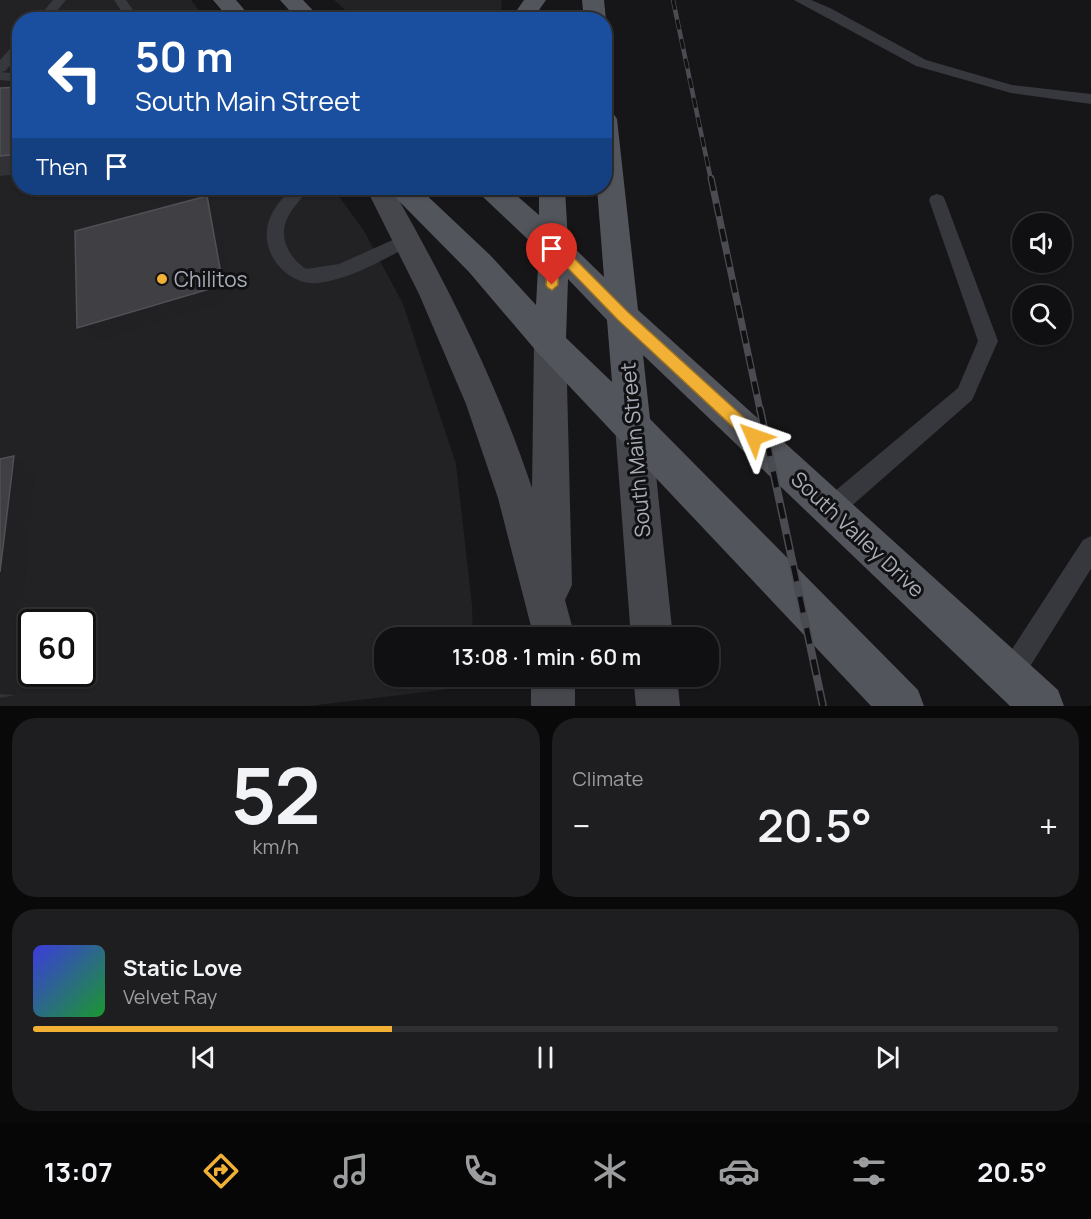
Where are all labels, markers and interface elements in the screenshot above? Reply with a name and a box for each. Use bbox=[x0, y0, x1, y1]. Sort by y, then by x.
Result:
text: 50 m bbox=[135, 27, 233, 85]
icon: left bbox=[36, 36, 114, 114]
text: South Main Street bbox=[135, 82, 361, 119]
icon: arrive bbox=[100, 150, 133, 183]
text: Then bbox=[36, 152, 88, 182]
map controls bbox=[1012, 213, 1072, 345]
button: sound bbox=[1012, 213, 1072, 273]
pin bbox=[526, 223, 577, 285]
icon: arrive bbox=[535, 232, 568, 265]
place label: Chilitos bbox=[174, 265, 248, 293]
marker: Chilitos bbox=[155, 272, 169, 286]
button: search bbox=[1012, 285, 1072, 345]
street label: South Main Street bbox=[613, 361, 657, 539]
position arrow bbox=[722, 405, 786, 469]
street label: South Valley Drive bbox=[785, 465, 931, 603]
speed limit sign: 60 bbox=[18, 609, 96, 687]
text: 13:08 · 1 min · 60 m bbox=[452, 642, 641, 672]
text: 52 bbox=[231, 741, 321, 847]
text: Climate bbox=[573, 765, 644, 792]
text: 20.5° bbox=[757, 794, 872, 856]
text: − bbox=[573, 803, 590, 848]
text: + bbox=[1039, 803, 1058, 848]
text: km/h bbox=[252, 833, 299, 860]
text: Static Love bbox=[123, 953, 242, 983]
text: Velvet Ray bbox=[123, 983, 217, 1010]
icon: previous bbox=[187, 1041, 220, 1074]
icon: pause bbox=[529, 1041, 562, 1074]
icon: next bbox=[871, 1041, 904, 1074]
icon: directions bbox=[200, 1150, 242, 1192]
icon: music bbox=[330, 1150, 372, 1192]
icon: phone bbox=[459, 1150, 501, 1192]
icon: climate bbox=[589, 1150, 631, 1192]
icon: car bbox=[718, 1150, 760, 1192]
icon: filters bbox=[848, 1150, 890, 1192]
text: 13:07 bbox=[44, 1153, 113, 1190]
text: 20.5° bbox=[977, 1153, 1047, 1190]

